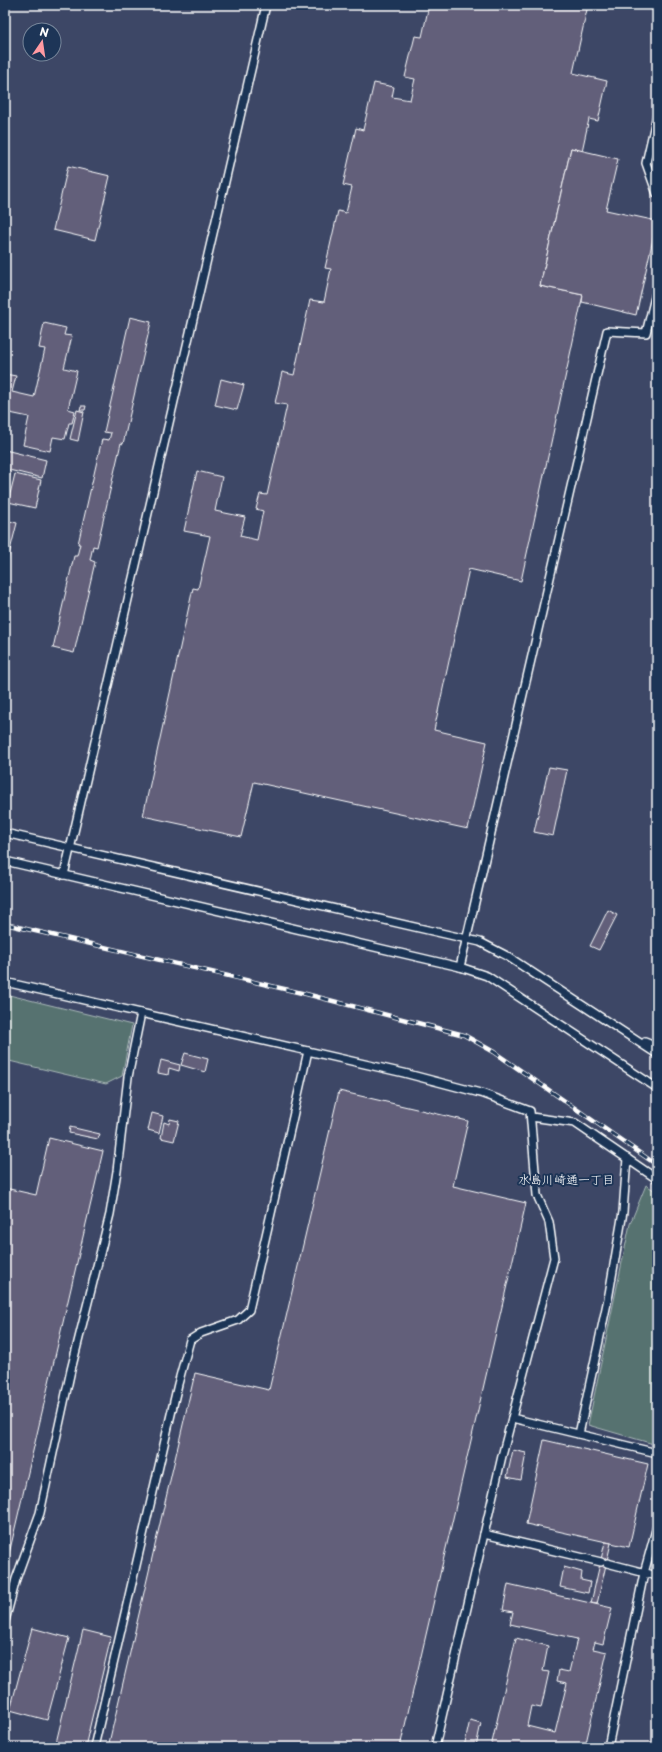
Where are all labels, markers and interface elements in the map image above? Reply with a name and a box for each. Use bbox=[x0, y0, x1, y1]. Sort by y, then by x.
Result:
north arrow bbox=[22, 22, 62, 62]
text: N bbox=[38, 23, 51, 41]
district label: 水島川崎通一丁目 bbox=[518, 1170, 614, 1188]

